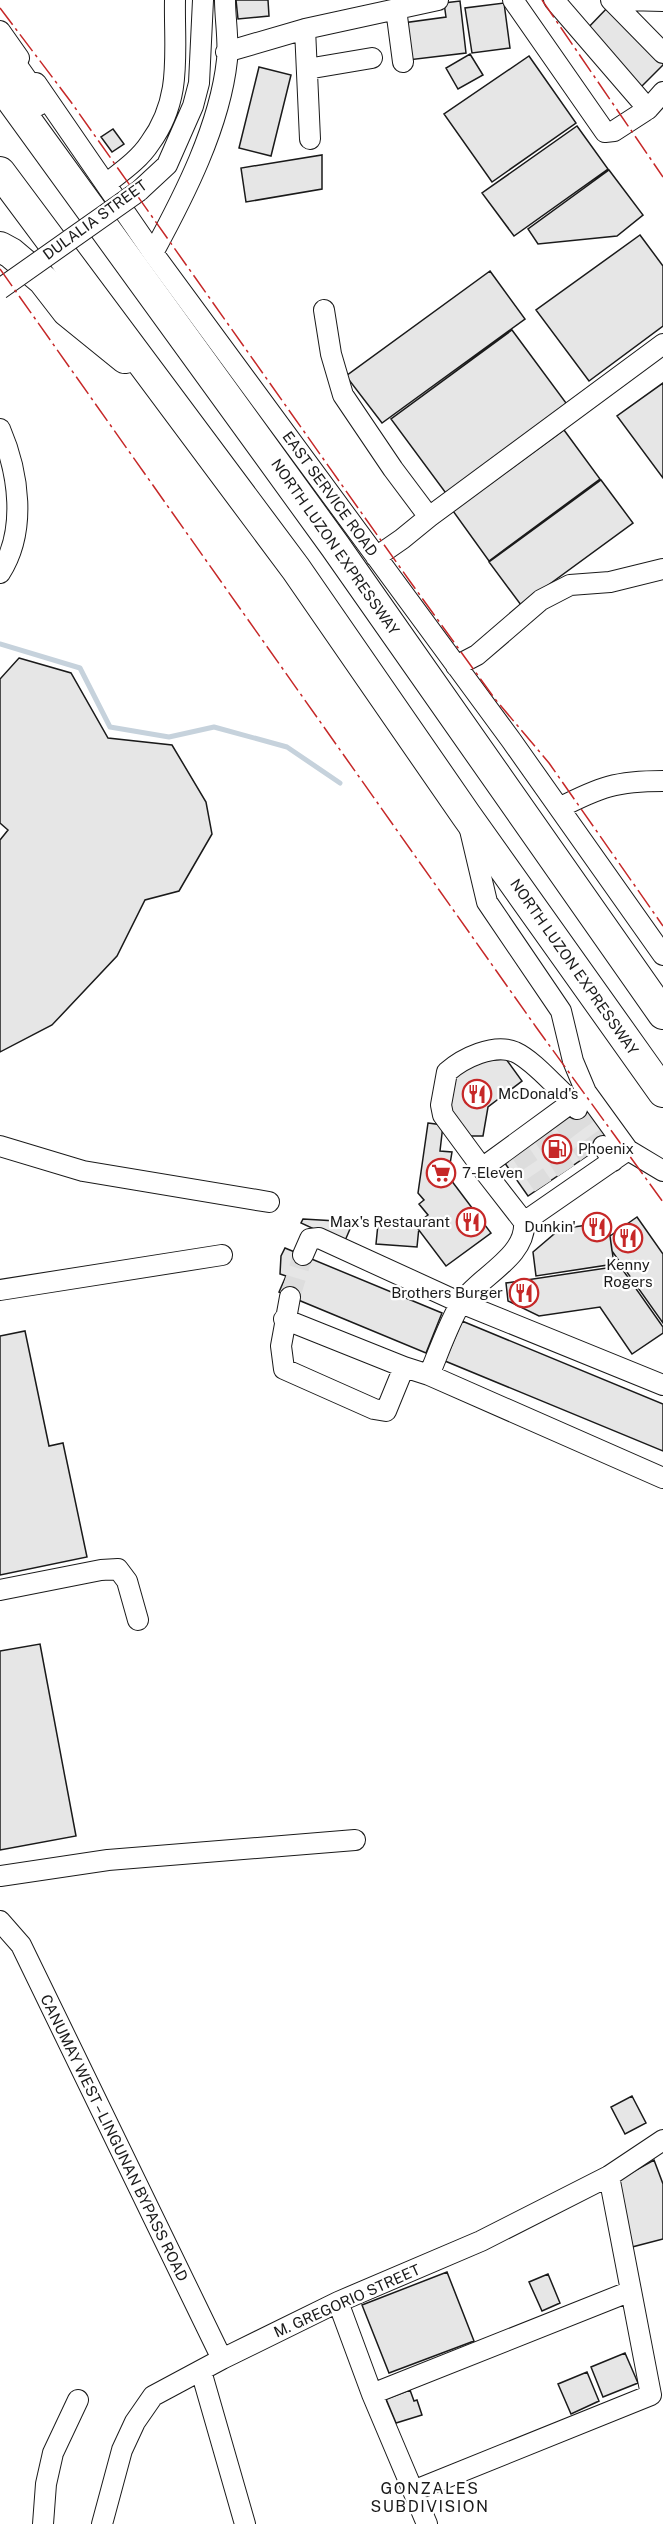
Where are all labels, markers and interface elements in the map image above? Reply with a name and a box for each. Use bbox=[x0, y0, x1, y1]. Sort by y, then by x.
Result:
street label: DULALIA STREET bbox=[39, 176, 150, 263]
street label: EAST SERVICE ROAD bbox=[279, 428, 381, 559]
street label: NORTH LUZON EXPRESSWAY bbox=[268, 455, 403, 638]
street label: NORTH LUZON EXPRESSWAY bbox=[507, 875, 642, 1058]
restaurant icon: McDonald's bbox=[461, 1078, 493, 1110]
place label: McDonald's bbox=[498, 1085, 578, 1102]
fuel station icon: Phoenix bbox=[541, 1133, 573, 1165]
place label: Phoenix bbox=[578, 1140, 634, 1157]
supermarket icon: 7-Eleven bbox=[425, 1157, 457, 1189]
place label: 7-Eleven bbox=[462, 1164, 523, 1181]
restaurant icon: Max's Restaurant bbox=[455, 1206, 487, 1238]
restaurant icon: Dunkin' bbox=[581, 1211, 613, 1243]
place label: Max's Restaurant bbox=[330, 1213, 450, 1230]
place label: Dunkin' bbox=[524, 1218, 576, 1235]
restaurant icon: Kenny Rogers bbox=[612, 1222, 644, 1254]
place label: Kenny Rogers bbox=[603, 1256, 653, 1290]
restaurant icon: Brothers Burger bbox=[508, 1277, 540, 1309]
place label: Brothers Burger bbox=[391, 1284, 503, 1301]
street label: CANUMAY WEST – LINGUNAN BYPASS ROAD bbox=[37, 1992, 192, 2284]
street label: M. GREGORIO STREET bbox=[271, 2261, 423, 2341]
district label: GONZALES SUBDIVISION bbox=[370, 2479, 490, 2516]

